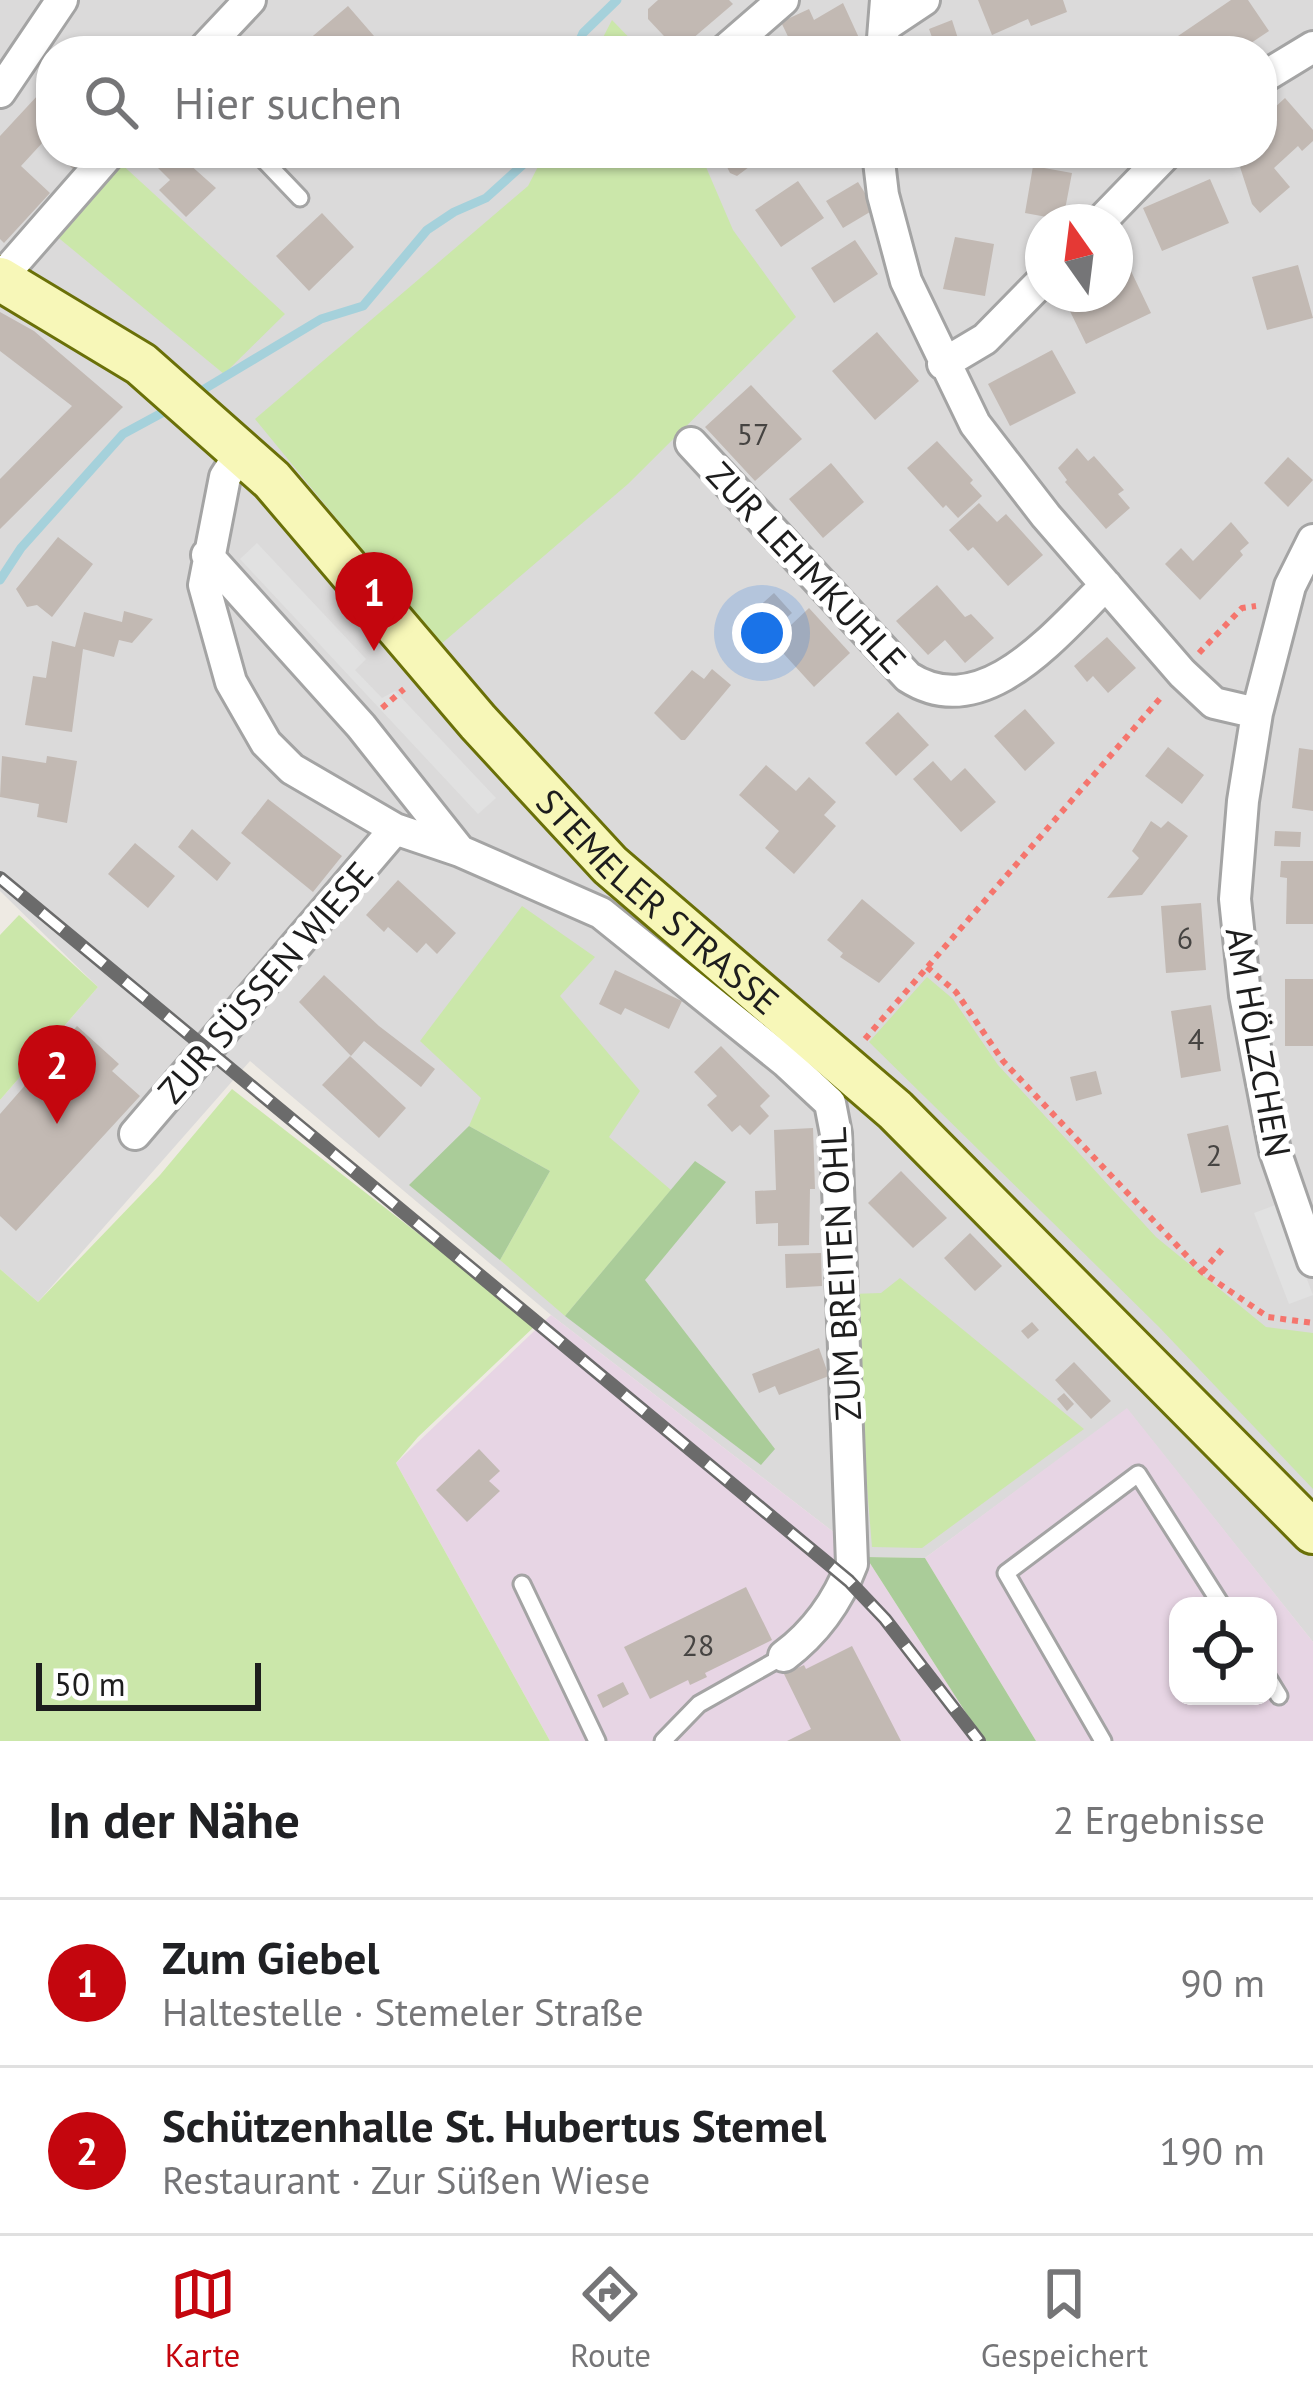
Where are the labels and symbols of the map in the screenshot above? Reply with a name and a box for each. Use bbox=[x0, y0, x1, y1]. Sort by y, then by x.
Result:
north arrow bbox=[1025, 204, 1133, 312]
house number: 57 bbox=[737, 414, 769, 453]
street label: ZUR LEHMKUHLE bbox=[697, 451, 917, 683]
pin: 1 bbox=[335, 552, 413, 651]
your location bbox=[732, 603, 792, 663]
street label: STEMELER STRASSE bbox=[527, 778, 790, 1024]
street label: ZUR SÜSSEN WIESE bbox=[147, 851, 383, 1113]
house number: 6 bbox=[1177, 918, 1193, 957]
street label: AM HÖLZCHEN bbox=[1216, 923, 1302, 1161]
house number: 4 bbox=[1188, 1019, 1204, 1058]
pin: 2 bbox=[18, 1025, 96, 1124]
street label: ZUM BREITEN OHL bbox=[809, 1126, 871, 1422]
house number: 2 bbox=[1206, 1135, 1222, 1174]
house number: 28 bbox=[682, 1625, 714, 1664]
scale bar bbox=[36, 1657, 261, 1710]

